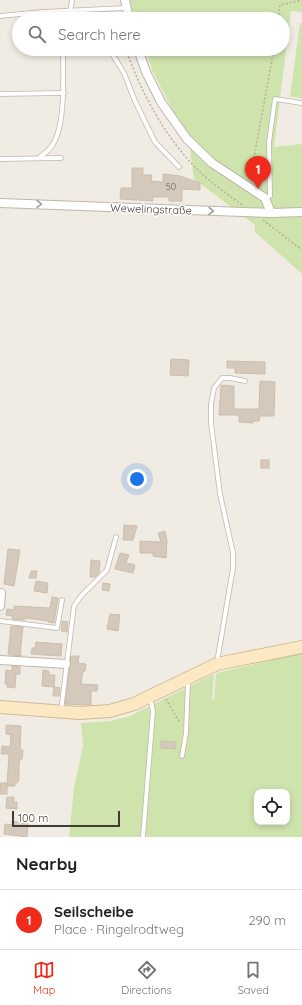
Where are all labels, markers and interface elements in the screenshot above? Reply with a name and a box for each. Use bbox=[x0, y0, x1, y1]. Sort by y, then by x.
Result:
search box bbox=[12, 12, 290, 56]
icon: search bbox=[26, 23, 48, 45]
text: Search here bbox=[58, 25, 141, 44]
pin: 1 bbox=[245, 156, 271, 189]
house number: 50 bbox=[166, 181, 176, 192]
one-way arrow bbox=[36, 200, 42, 208]
street label: Wewelingstraße bbox=[110, 201, 192, 217]
one-way arrow bbox=[208, 207, 214, 215]
your location bbox=[127, 469, 147, 489]
map controls bbox=[254, 789, 290, 825]
button: locate bbox=[254, 789, 290, 825]
scale bar bbox=[12, 809, 120, 828]
text: 100 m bbox=[18, 811, 48, 825]
text: Nearby bbox=[16, 853, 77, 874]
text: Seilscheibe bbox=[54, 902, 134, 921]
text: 1 bbox=[26, 912, 32, 928]
text: 290 m bbox=[248, 912, 286, 928]
text: Place · Ringelrodtweg bbox=[54, 921, 184, 937]
tab: Map bbox=[33, 959, 55, 997]
tab: Directions bbox=[121, 959, 172, 997]
tab: Saved bbox=[238, 959, 269, 997]

